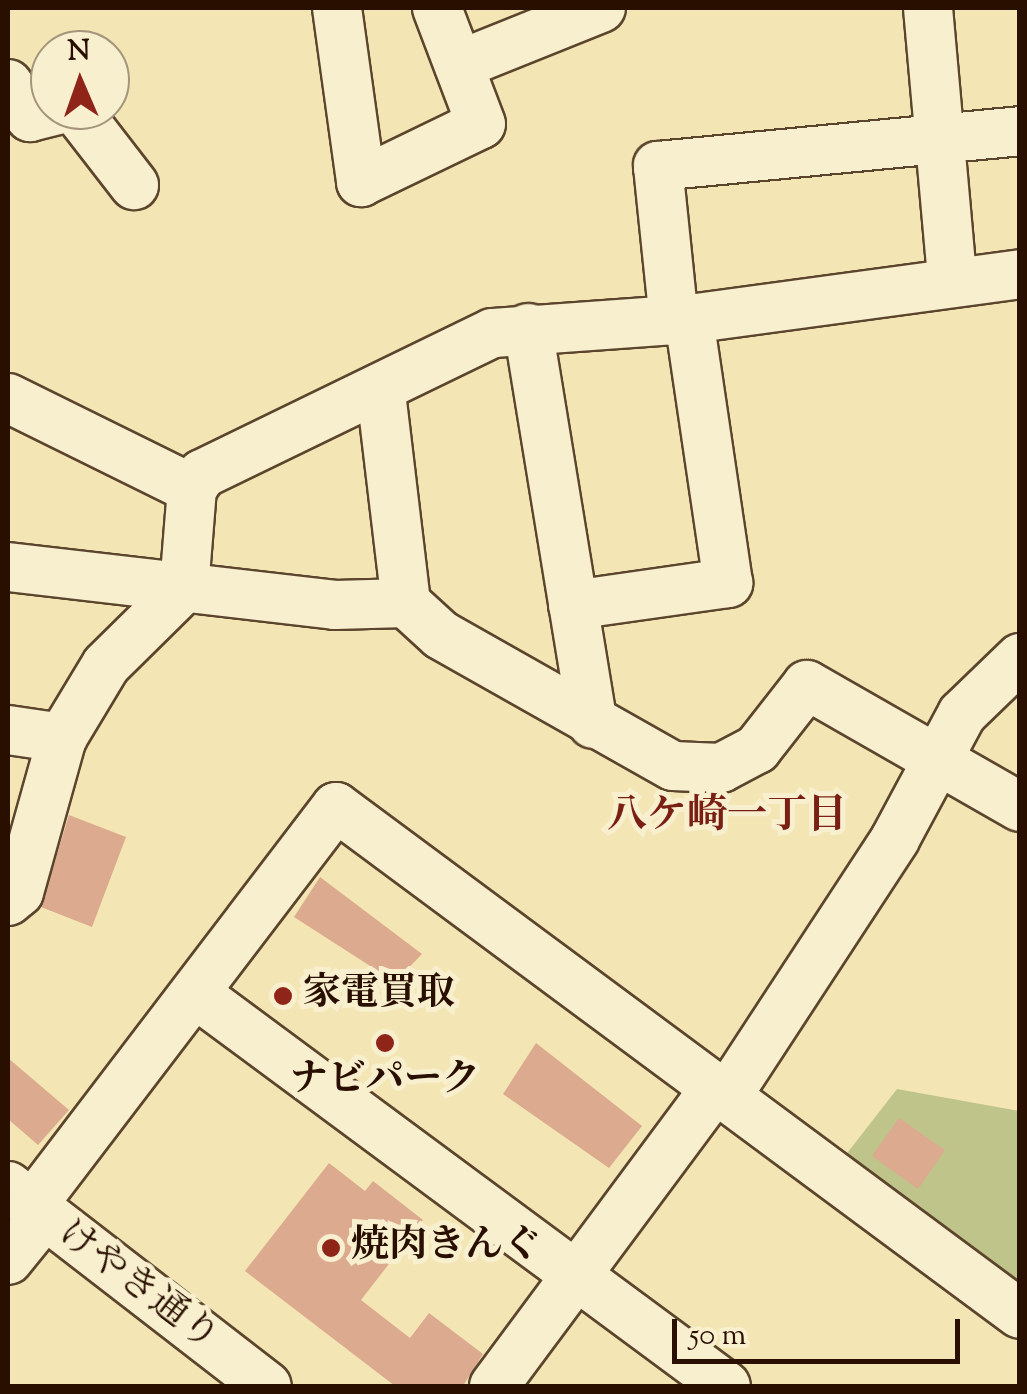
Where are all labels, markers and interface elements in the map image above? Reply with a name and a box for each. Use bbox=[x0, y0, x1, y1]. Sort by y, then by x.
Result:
north arrow bbox=[30, 30, 130, 130]
text: N bbox=[67, 32, 91, 72]
district label: 八ケ崎一丁目 bbox=[607, 794, 847, 842]
place label: 家電買取 bbox=[303, 973, 455, 1019]
marker: 家電買取 bbox=[272, 985, 294, 1007]
marker: ナビパーク bbox=[374, 1032, 396, 1054]
place label: ナビパーク bbox=[290, 1059, 480, 1105]
street label: けやき通り bbox=[47, 1212, 227, 1362]
place label: 焼肉きんぐ bbox=[351, 1225, 541, 1271]
marker: 焼肉きんぐ bbox=[320, 1237, 342, 1259]
scale bar bbox=[677, 1299, 964, 1361]
text: 50 m bbox=[689, 1315, 746, 1358]

